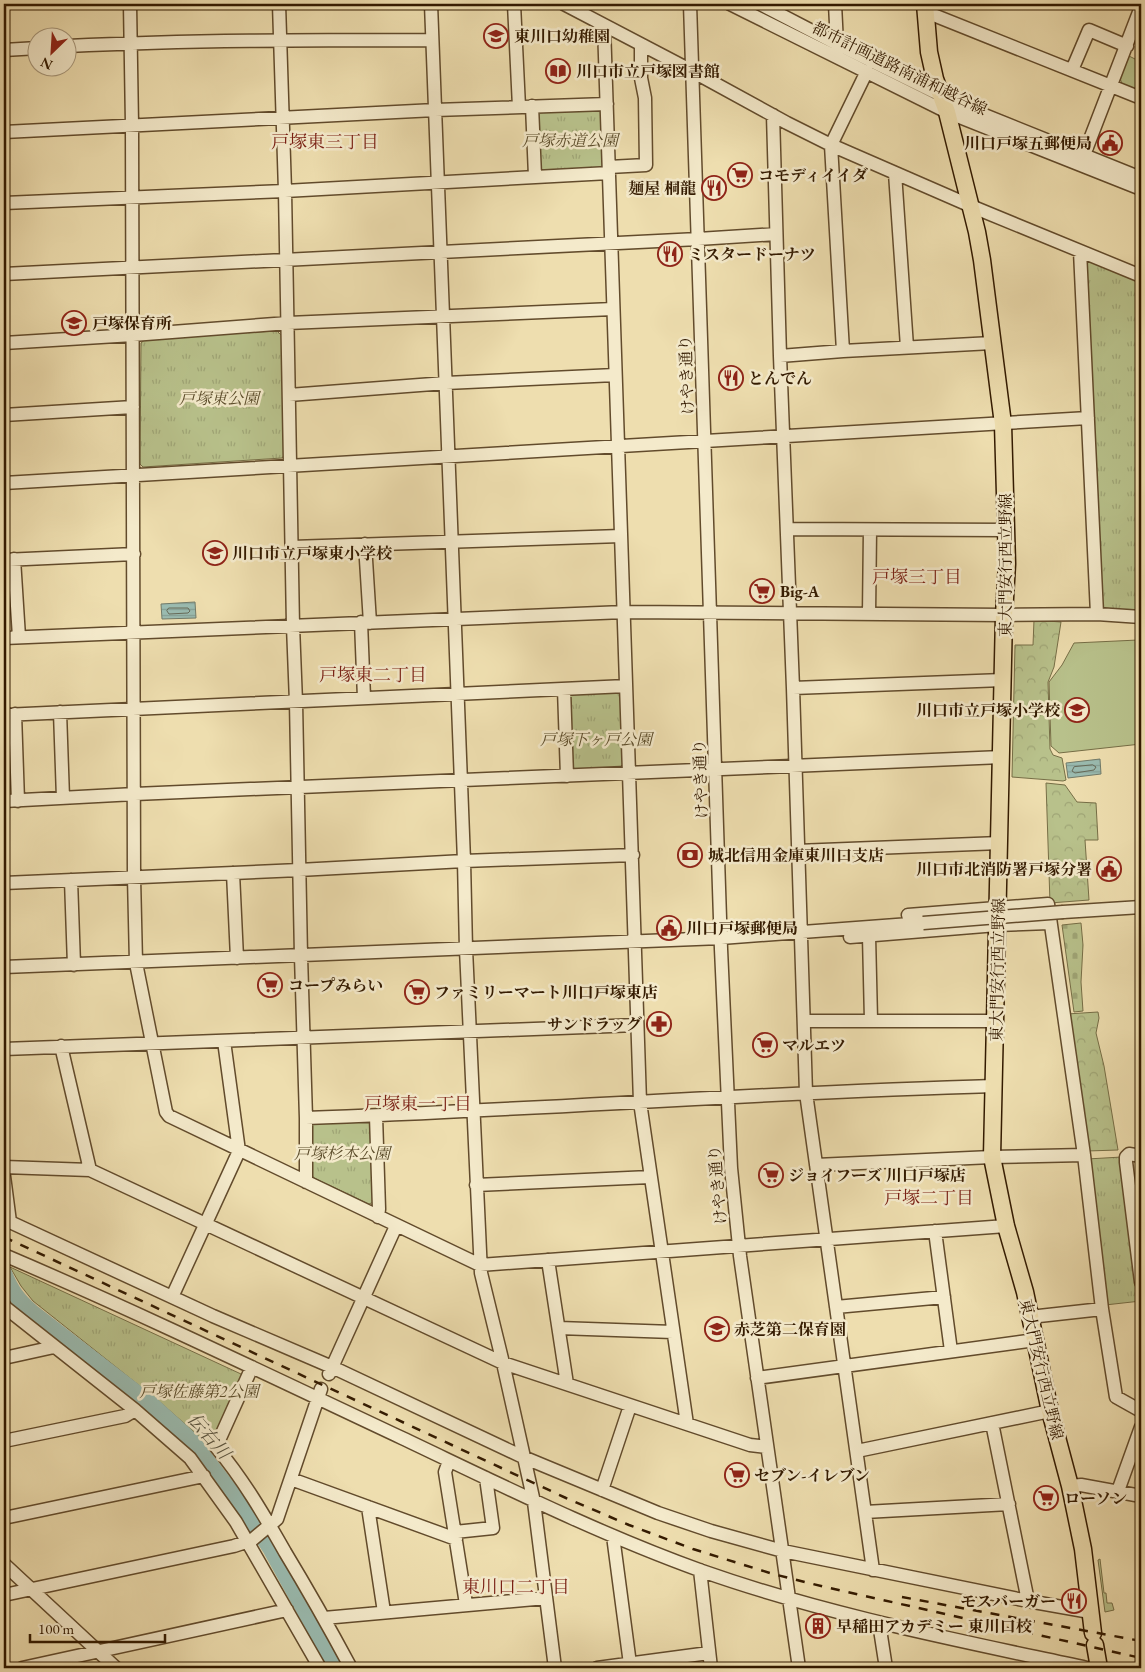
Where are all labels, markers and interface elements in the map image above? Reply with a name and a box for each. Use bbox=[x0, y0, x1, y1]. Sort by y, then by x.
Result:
street label: 都市計画道路南浦和越谷線 bbox=[809, 17, 991, 120]
school or university icon: 東川口幼稚園 bbox=[483, 23, 509, 49]
place label: 東川口幼稚園 bbox=[514, 26, 610, 47]
north arrow bbox=[28, 28, 78, 78]
text: N bbox=[37, 53, 55, 74]
library icon: 川口市立戸塚図書館 bbox=[545, 58, 571, 84]
place label: 川口市立戸塚図書館 bbox=[576, 61, 720, 82]
district label: 戸塚東三丁目 bbox=[271, 130, 379, 153]
park label: 戸塚赤道公園 bbox=[522, 130, 621, 151]
public building icon: 川口戸塚五郵便局 bbox=[1097, 130, 1123, 156]
place label: 川口戸塚五郵便局 bbox=[964, 133, 1092, 154]
supermarket icon: コモディイイダ bbox=[727, 162, 753, 188]
place label: コモディイイダ bbox=[758, 165, 868, 186]
restaurant icon: 麺屋 桐龍 bbox=[701, 175, 727, 201]
place label: 麺屋 桐龍 bbox=[628, 178, 696, 199]
restaurant icon: ミスタードーナツ bbox=[657, 241, 683, 267]
place label: ミスタードーナツ bbox=[688, 244, 816, 265]
school or university icon: 戸塚保育所 bbox=[61, 310, 87, 336]
place label: 戸塚保育所 bbox=[92, 313, 172, 334]
street label: けやき通り bbox=[675, 335, 698, 415]
restaurant icon: とんでん bbox=[718, 365, 744, 391]
place label: とんでん bbox=[748, 368, 812, 389]
park label: 戸塚東公園 bbox=[179, 388, 262, 409]
street label: 東大門安行西立野線 bbox=[995, 493, 1016, 637]
school or university icon: 川口市立戸塚東小学校 bbox=[202, 540, 228, 566]
place label: 川口市立戸塚東小学校 bbox=[232, 543, 393, 564]
district label: 戸塚三丁目 bbox=[872, 565, 962, 588]
supermarket icon: Big-A bbox=[749, 578, 775, 604]
place label: Big-A bbox=[780, 581, 820, 602]
district label: 戸塚東二丁目 bbox=[319, 663, 427, 686]
school or university icon: 川口市立戸塚小学校 bbox=[1064, 697, 1090, 723]
place label: 川口市立戸塚小学校 bbox=[916, 700, 1061, 721]
park label: 戸塚下ヶ戸公園 bbox=[540, 729, 655, 750]
street label: けやき通り bbox=[689, 739, 712, 819]
bank icon: 城北信用金庫東川口支店 bbox=[677, 842, 703, 868]
place label: 城北信用金庫東川口支店 bbox=[708, 845, 884, 866]
public building icon: 川口市北消防署戸塚分署 bbox=[1096, 856, 1122, 882]
place label: 川口市北消防署戸塚分署 bbox=[916, 859, 1092, 880]
street label: 東大門安行西立野線 bbox=[986, 898, 1009, 1042]
public building icon: 川口戸塚郵便局 bbox=[656, 915, 682, 941]
place label: 川口戸塚郵便局 bbox=[686, 918, 798, 939]
supermarket icon: コープみらい bbox=[257, 972, 283, 998]
place label: コープみらい bbox=[288, 975, 383, 996]
supermarket icon: ファミリーマート川口戸塚東店 bbox=[404, 979, 430, 1005]
place label: ファミリーマート川口戸塚東店 bbox=[434, 982, 658, 1003]
pharmacy icon: サンドラッグ bbox=[646, 1011, 672, 1037]
place label: サンドラッグ bbox=[547, 1014, 642, 1035]
supermarket icon: マルエツ bbox=[752, 1032, 778, 1058]
place label: マルエツ bbox=[782, 1035, 846, 1056]
district label: 戸塚東一丁目 bbox=[364, 1092, 472, 1115]
park label: 戸塚杉本公園 bbox=[294, 1143, 393, 1164]
street label: けやき通り bbox=[704, 1144, 731, 1226]
supermarket icon: ジョイフーズ 川口戸塚店 bbox=[758, 1162, 784, 1188]
place label: ジョイフーズ 川口戸塚店 bbox=[788, 1165, 966, 1186]
district label: 戸塚二丁目 bbox=[884, 1186, 974, 1209]
street label: 東大門安行西立野線 bbox=[1015, 1297, 1068, 1442]
school or university icon: 赤芝第二保育園 bbox=[704, 1316, 730, 1342]
place label: 赤芝第二保育園 bbox=[734, 1319, 846, 1340]
park label: 戸塚佐藤第2公園 bbox=[139, 1381, 262, 1402]
water label: 伝右川 bbox=[183, 1408, 237, 1465]
supermarket icon: セブン-イレブン bbox=[724, 1462, 750, 1488]
place label: セブン-イレブン bbox=[754, 1465, 870, 1486]
supermarket icon: ローソン bbox=[1033, 1485, 1059, 1511]
place label: ローソン bbox=[1064, 1488, 1127, 1509]
district label: 東川口二丁目 bbox=[462, 1575, 570, 1598]
restaurant icon: モスバーガー bbox=[1061, 1588, 1087, 1614]
place label: モスバーガー bbox=[960, 1591, 1056, 1612]
scale bar bbox=[30, 1612, 165, 1644]
building icon: 早稲田アカデミー 東川口校 bbox=[805, 1613, 831, 1639]
place label: 早稲田アカデミー 東川口校 bbox=[836, 1616, 1033, 1637]
text: 100 m bbox=[38, 1619, 75, 1638]

